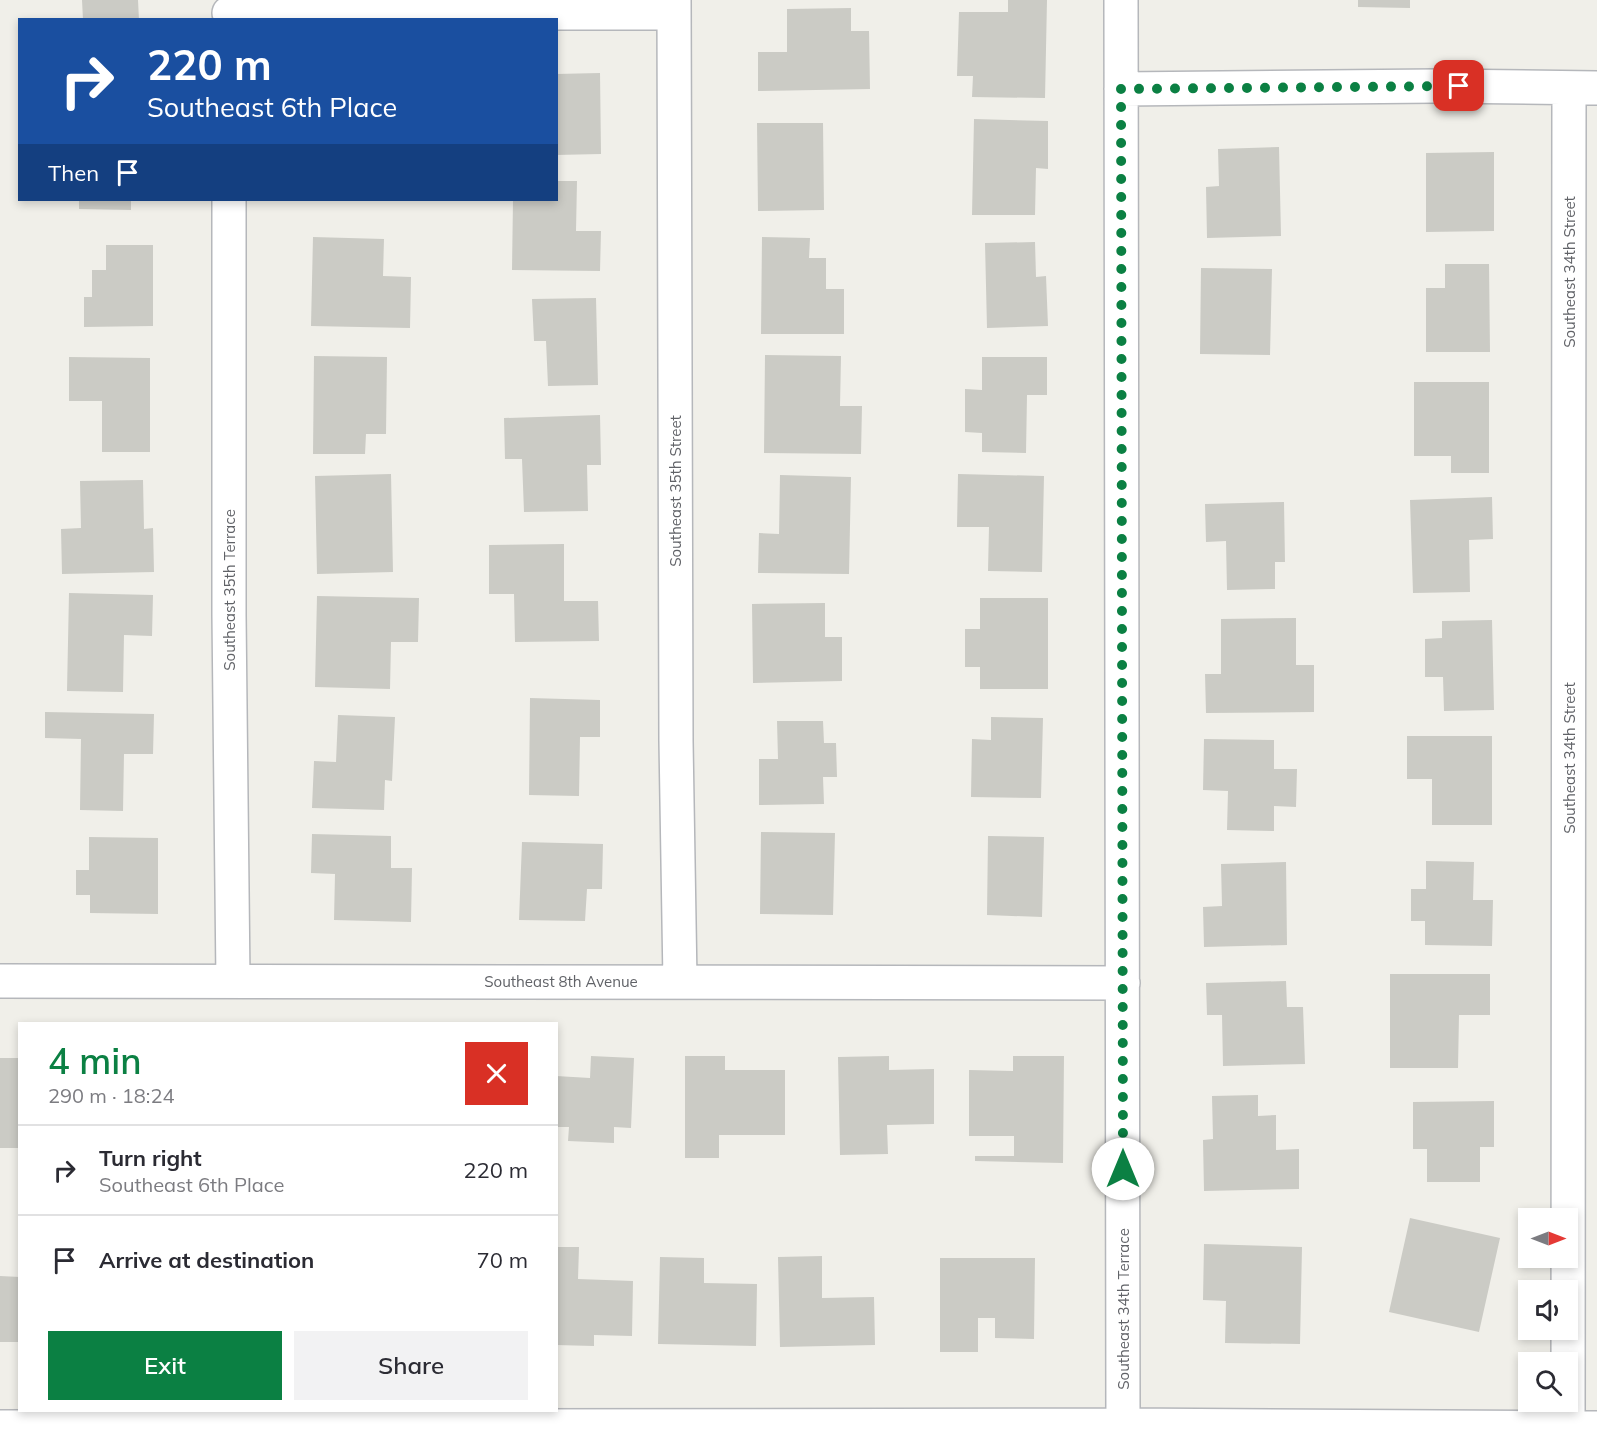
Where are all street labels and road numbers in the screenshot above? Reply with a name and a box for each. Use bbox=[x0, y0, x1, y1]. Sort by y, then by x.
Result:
street label: Southeast 34th Street bbox=[1560, 196, 1579, 348]
street label: Southeast 35th Street bbox=[666, 415, 685, 567]
street label: Southeast 35th Terrace bbox=[220, 509, 239, 671]
street label: Southeast 34th Street bbox=[1560, 682, 1579, 834]
street label: Southeast 8th Avenue bbox=[484, 972, 638, 991]
street label: Southeast 34th Terrace bbox=[1114, 1228, 1133, 1390]

